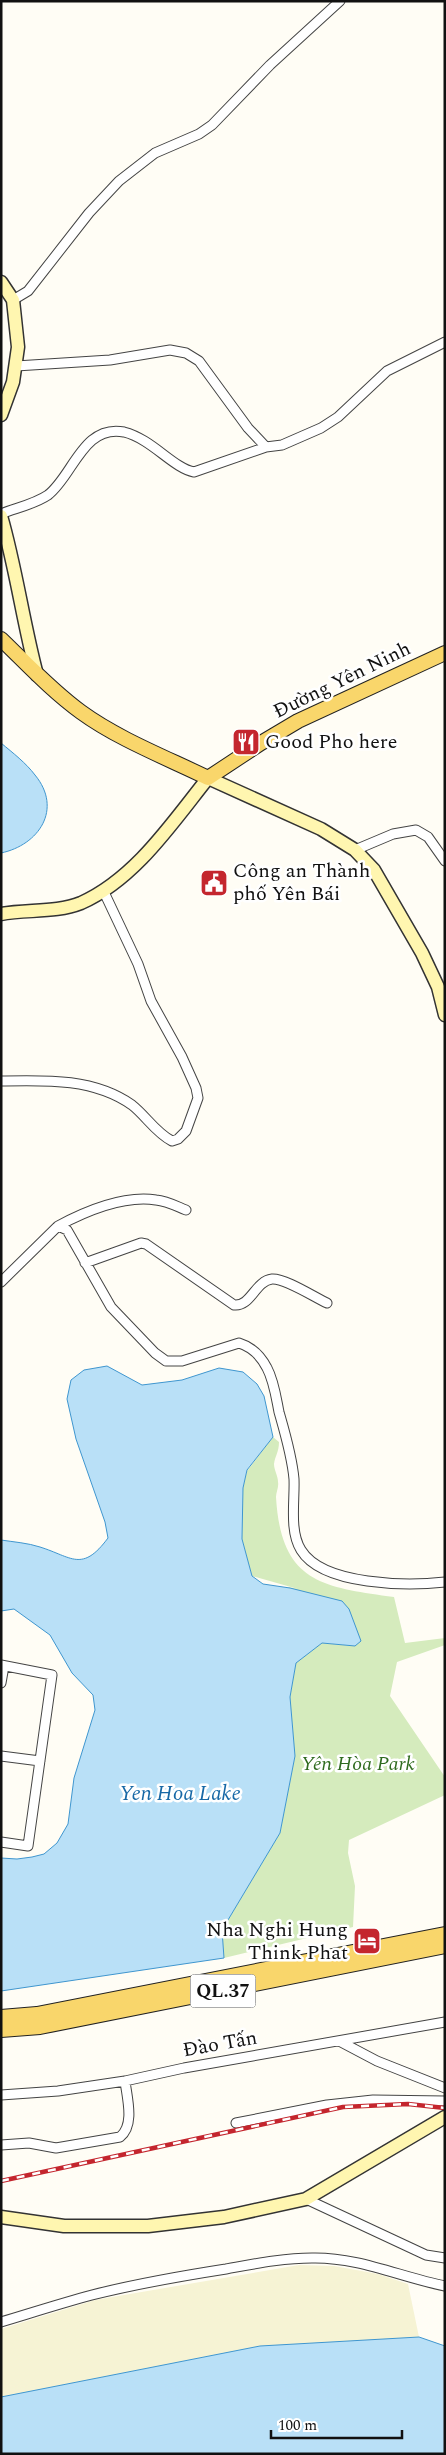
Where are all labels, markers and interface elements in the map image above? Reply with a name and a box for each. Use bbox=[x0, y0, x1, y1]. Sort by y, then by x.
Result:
street label: Đường Yên Ninh bbox=[268, 634, 416, 726]
restaurant icon: Good Pho here bbox=[231, 727, 261, 757]
place label: Good Pho here bbox=[265, 727, 397, 757]
place label: Công an Thành phố Yên Bái bbox=[233, 856, 370, 909]
public building icon: Công an Thành phố Yên Bái bbox=[199, 868, 229, 898]
park label: Yên Hòa Park bbox=[301, 1749, 416, 1779]
water label: Yen Hoa Lake bbox=[119, 1778, 241, 1810]
place label: Nha Nghi Hung Think Phat bbox=[206, 1915, 348, 1968]
hotel icon: Nha Nghi Hung Think Phat bbox=[352, 1926, 382, 1956]
road number: QL.37 bbox=[190, 1974, 256, 2008]
street label: Đào Tấn bbox=[180, 2023, 260, 2065]
scale bar bbox=[271, 2408, 402, 2440]
text: 100 m bbox=[278, 2414, 317, 2437]

